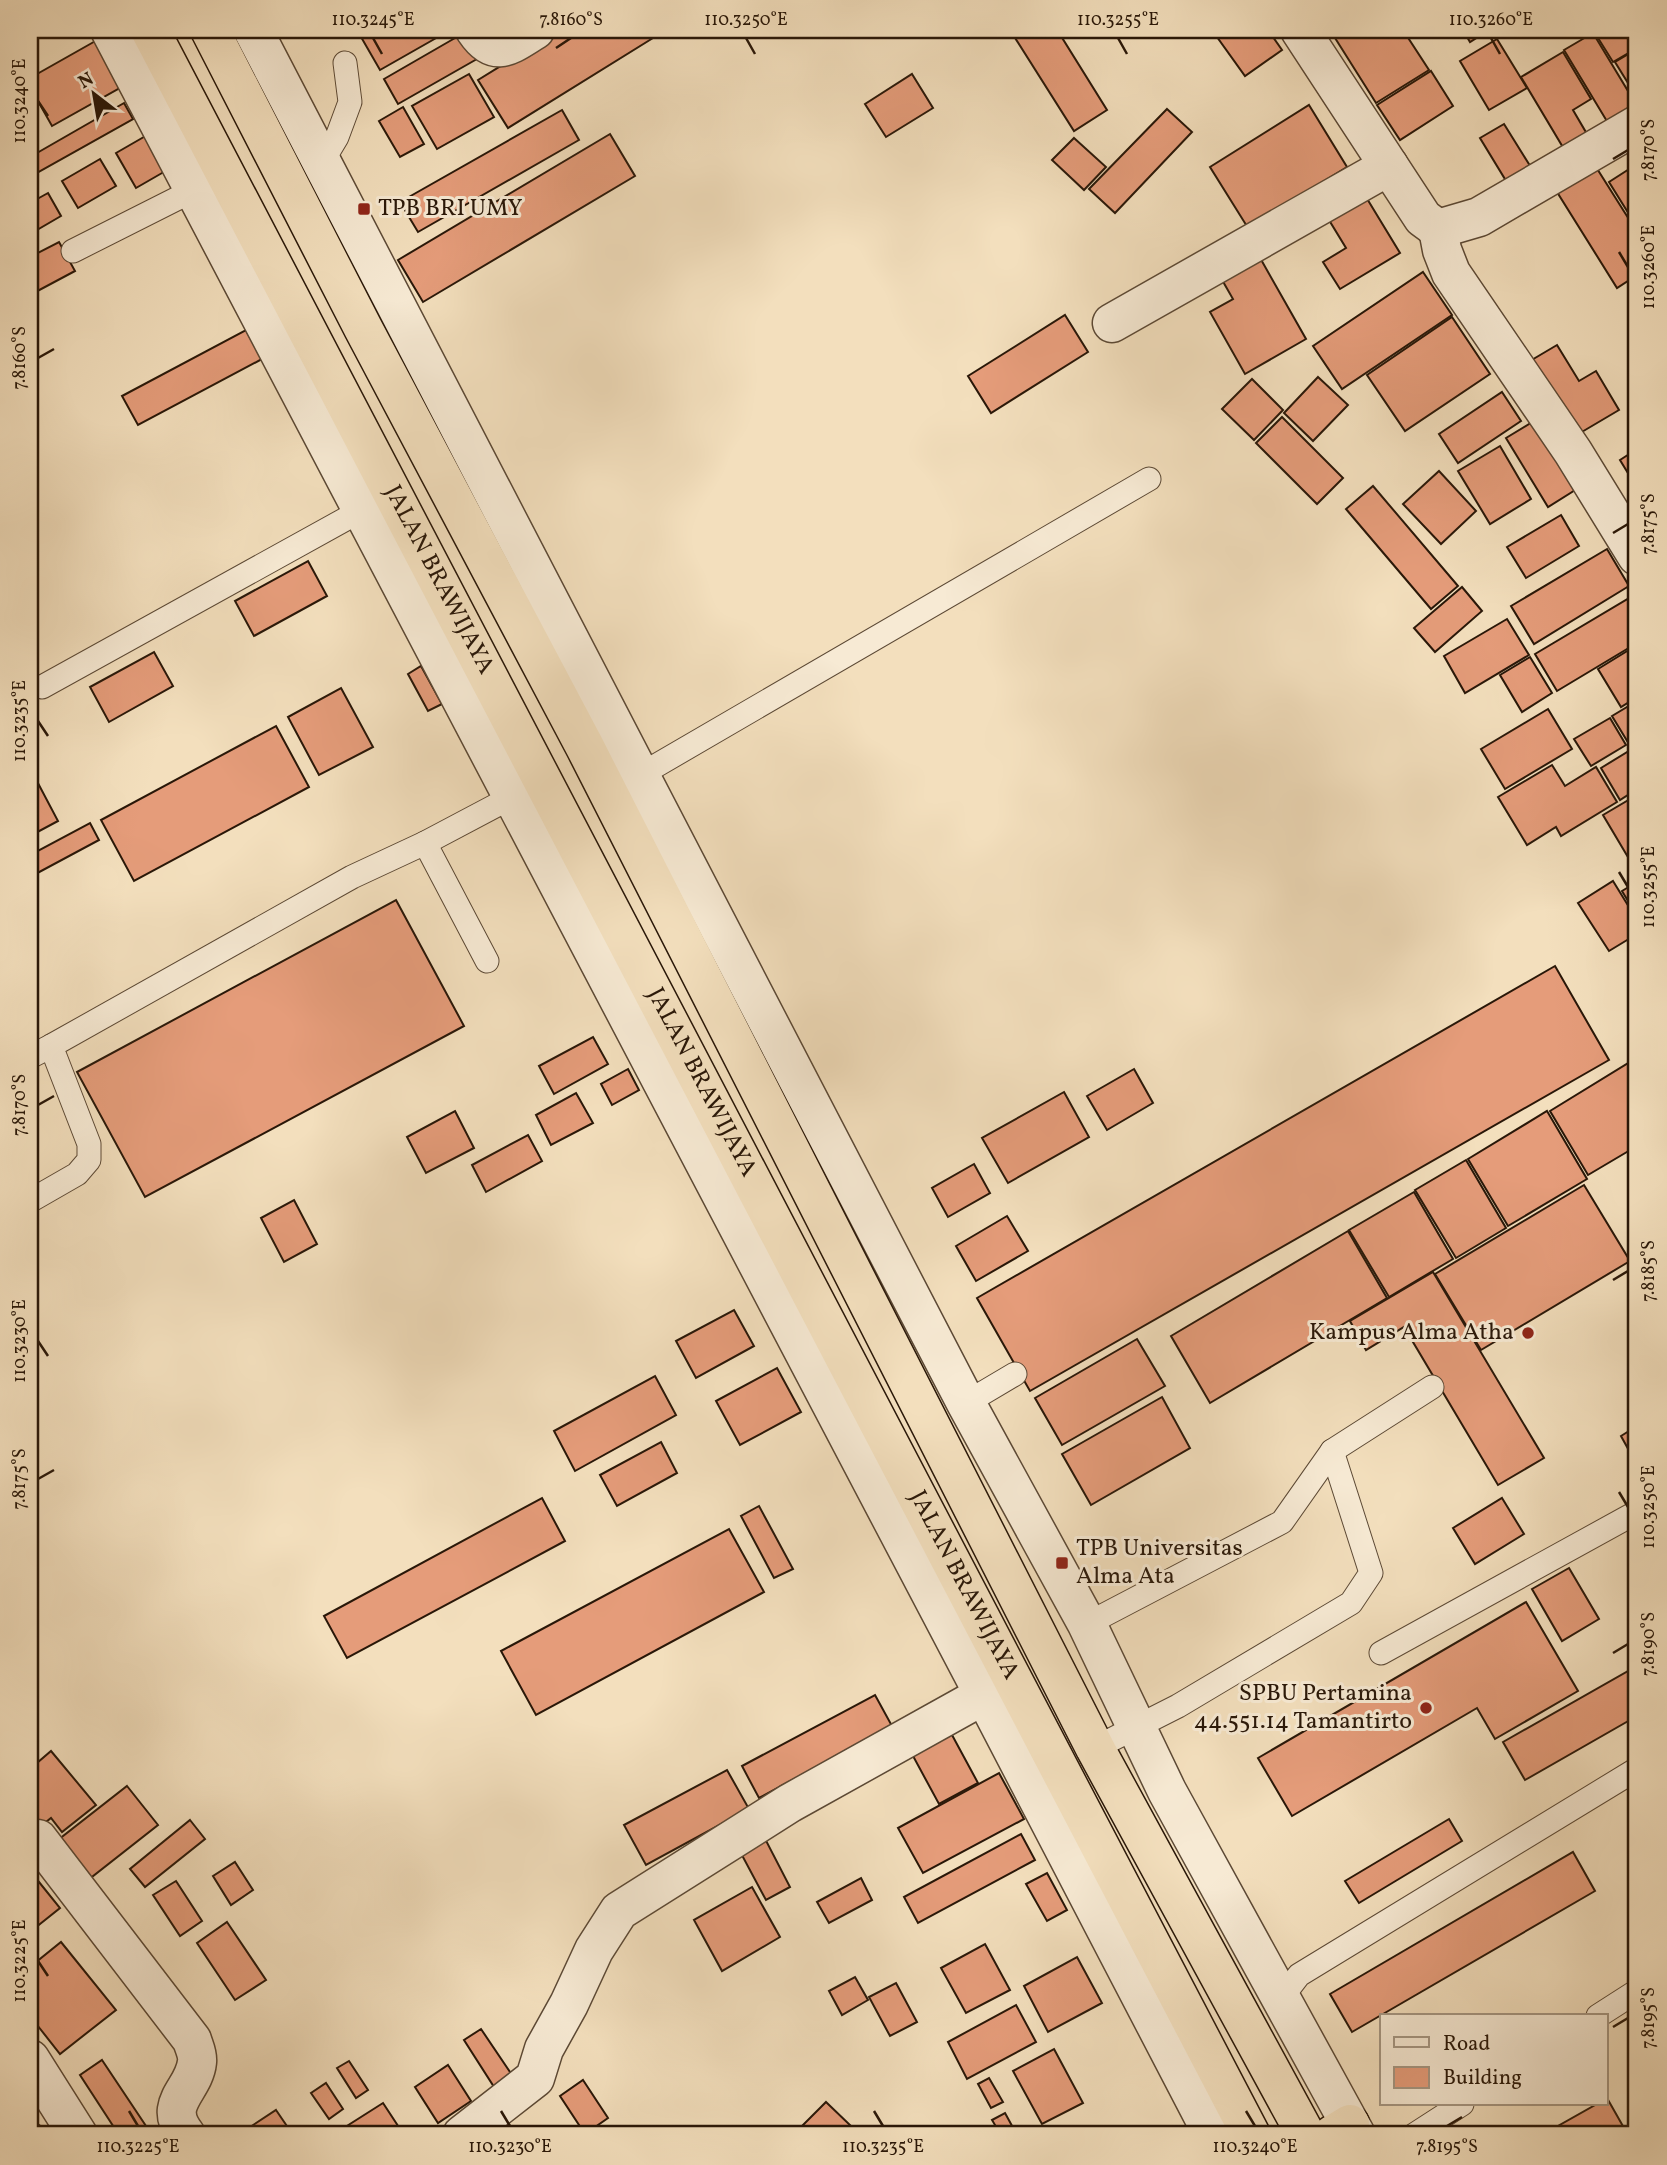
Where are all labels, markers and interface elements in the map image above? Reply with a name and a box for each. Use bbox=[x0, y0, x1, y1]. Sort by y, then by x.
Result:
text: 110.3245°E bbox=[331, 8, 415, 33]
text: 7.8160°S bbox=[539, 8, 603, 33]
text: 110.3250°E bbox=[704, 8, 788, 33]
text: 110.3255°E bbox=[1077, 8, 1159, 33]
text: 110.3260°E bbox=[1449, 8, 1533, 33]
text: 110.3240°E bbox=[8, 58, 33, 144]
north arrow bbox=[60, 60, 130, 130]
text: N bbox=[74, 66, 99, 96]
text: 7.8170°S bbox=[1637, 119, 1662, 181]
place label: TPB BRI UMY bbox=[378, 192, 523, 226]
marker: TPB BRI UMY bbox=[356, 201, 372, 217]
text: 110.3260°E bbox=[1637, 225, 1662, 309]
text: 7.8160°S bbox=[8, 326, 33, 390]
street label: JALAN BRAWIJAYA bbox=[375, 479, 502, 681]
text: 7.8175°S bbox=[1637, 493, 1662, 555]
text: 110.3235°E bbox=[8, 680, 33, 762]
text: 110.3255°E bbox=[1637, 846, 1662, 928]
street label: JALAN BRAWIJAYA bbox=[638, 982, 765, 1183]
text: 7.8170°S bbox=[8, 1074, 33, 1136]
text: 7.8185°S bbox=[1637, 1240, 1662, 1302]
text: 110.3230°E bbox=[8, 1299, 33, 1383]
place label: Kampus Alma Atha bbox=[1309, 1316, 1514, 1350]
marker: Kampus Alma Atha bbox=[1520, 1325, 1536, 1341]
text: 7.8175°S bbox=[8, 1448, 33, 1510]
text: 110.3250°E bbox=[1637, 1465, 1662, 1549]
street label: JALAN BRAWIJAYA bbox=[900, 1485, 1027, 1686]
place label: TPB Universitas Alma Ata bbox=[1076, 1532, 1243, 1594]
marker: TPB Universitas Alma Ata bbox=[1054, 1555, 1070, 1571]
text: 7.8190°S bbox=[1637, 1612, 1662, 1676]
place label: SPBU Pertamina 44.551.14 Tamantirto bbox=[1194, 1677, 1412, 1739]
marker: SPBU Pertamina 44.551.14 Tamantirto bbox=[1418, 1700, 1434, 1716]
text: 110.3225°E bbox=[8, 1919, 33, 2003]
text: 7.8195°S bbox=[1637, 1987, 1662, 2049]
legend bbox=[1380, 2014, 1608, 2106]
text: Road bbox=[1443, 2030, 1490, 2059]
text: Building bbox=[1443, 2064, 1522, 2093]
text: 110.3225°E bbox=[96, 2135, 180, 2160]
text: 110.3230°E bbox=[468, 2135, 552, 2160]
text: 110.3235°E bbox=[842, 2135, 924, 2160]
text: 110.3240°E bbox=[1212, 2135, 1298, 2160]
text: 7.8195°S bbox=[1416, 2135, 1478, 2160]

